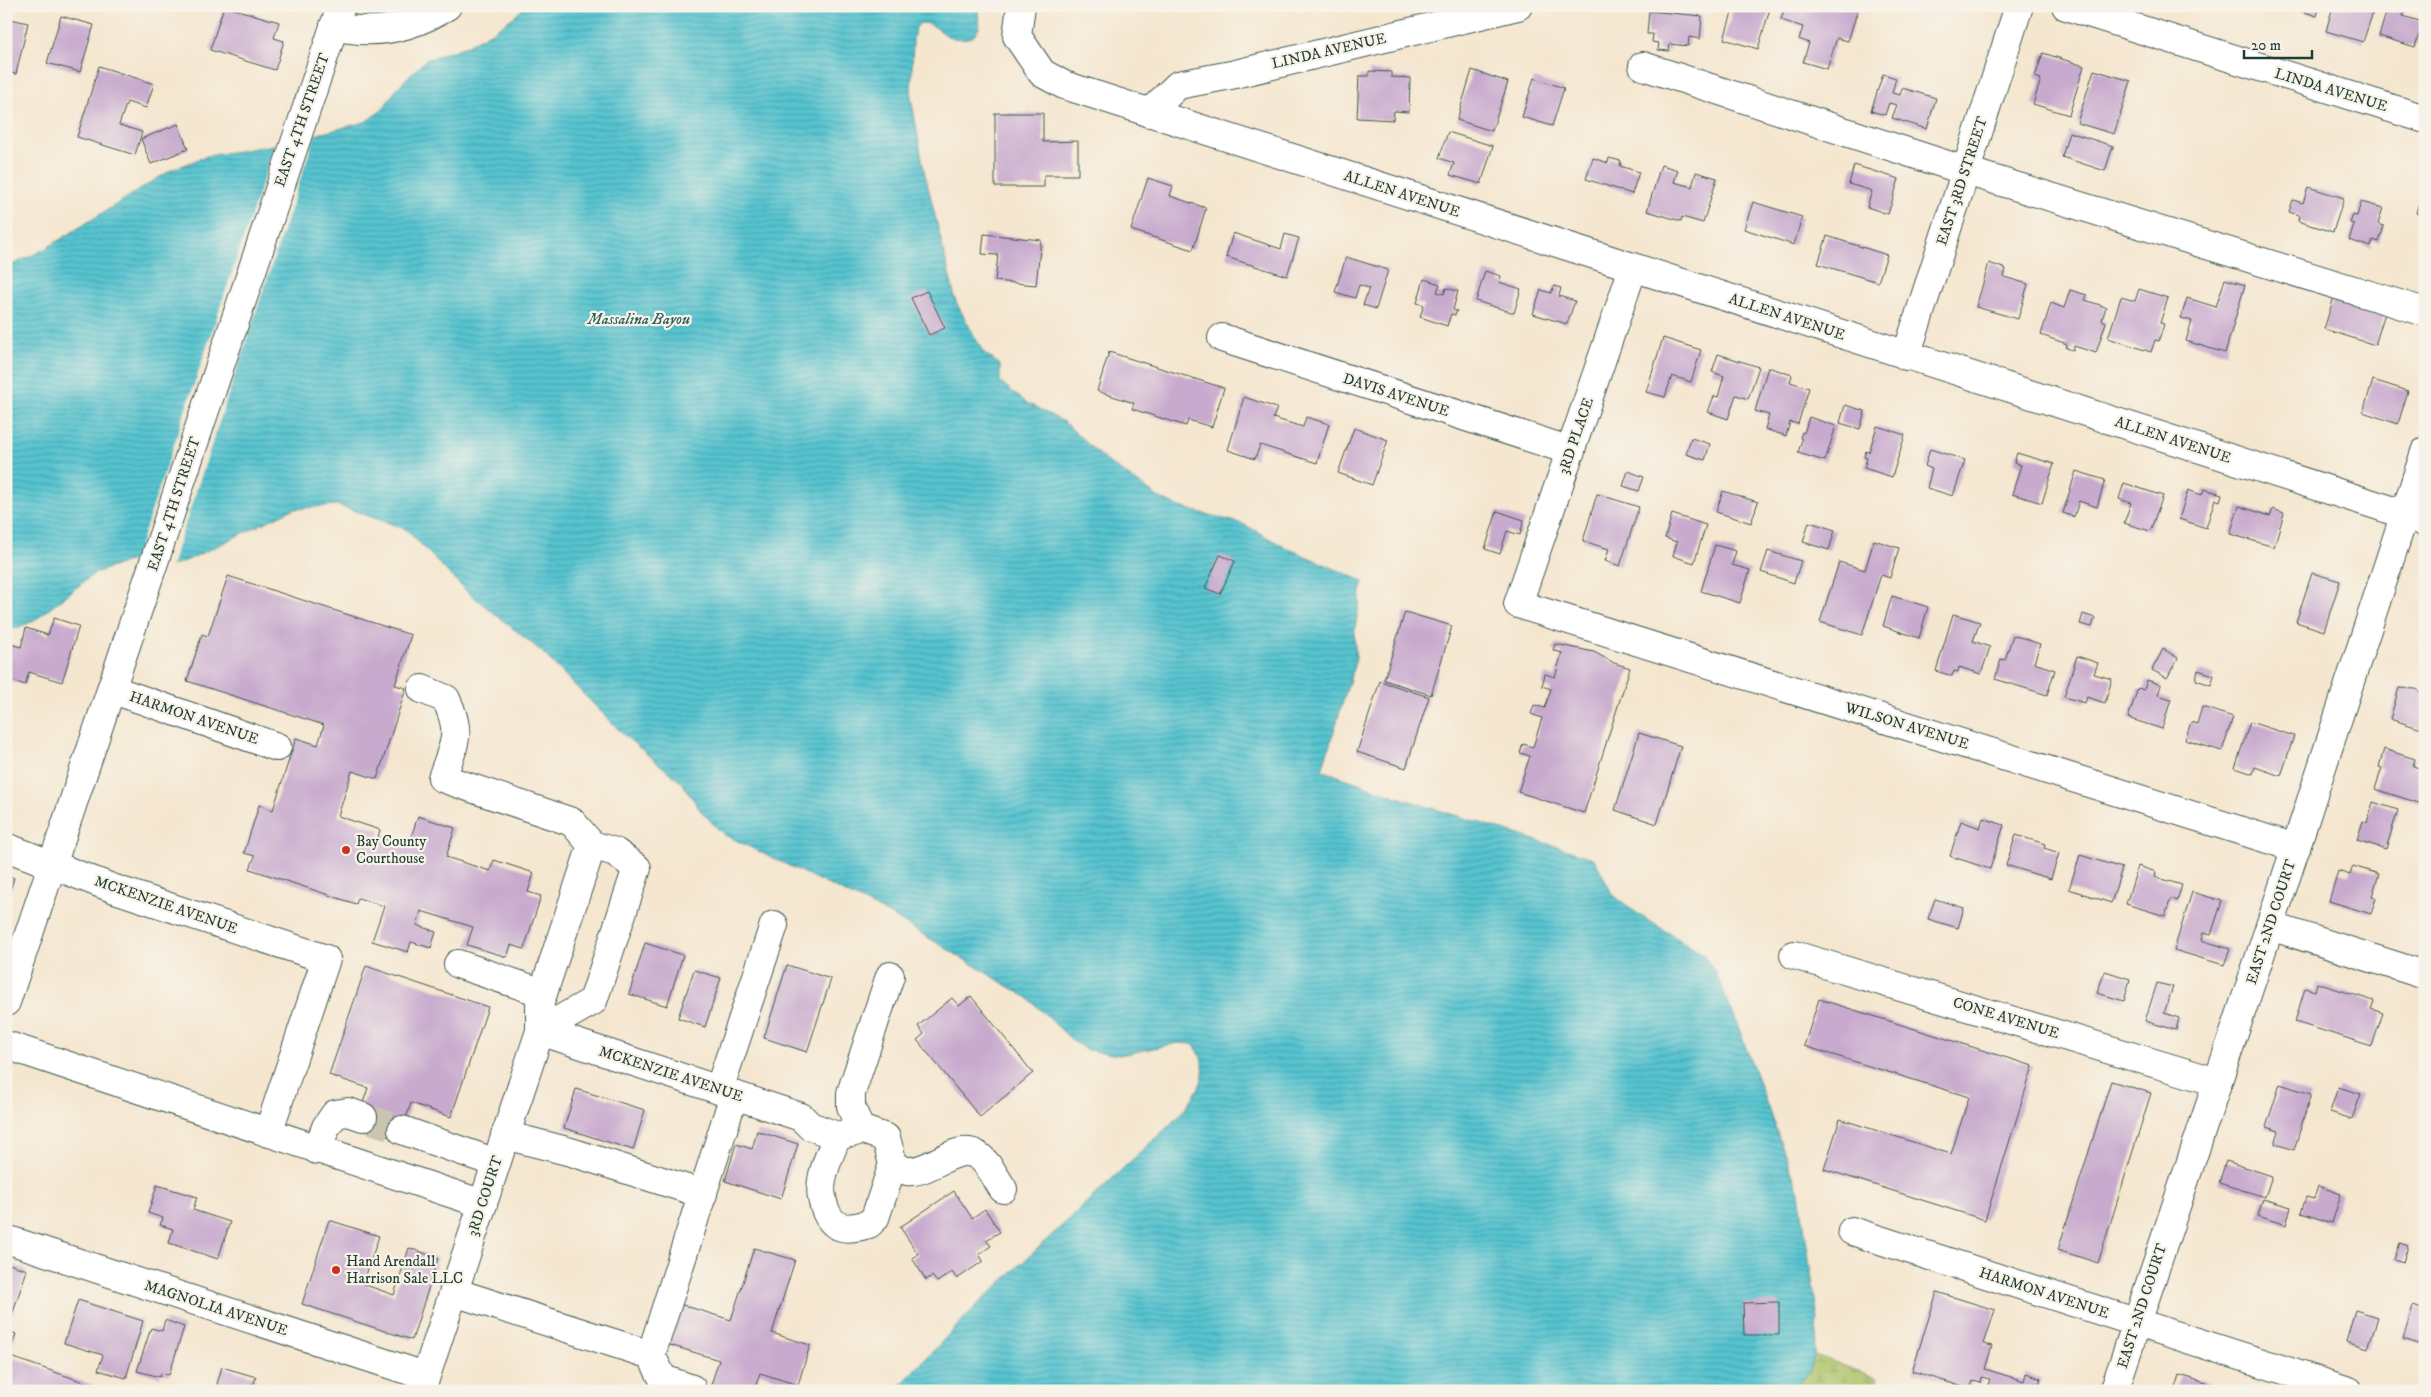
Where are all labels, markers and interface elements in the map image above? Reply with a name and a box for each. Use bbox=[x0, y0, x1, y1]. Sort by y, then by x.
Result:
scale bar bbox=[2244, 28, 2311, 60]
street label: LINDA AVENUE bbox=[1270, 29, 1388, 73]
text: 20 m bbox=[2251, 36, 2281, 55]
street label: EAST 4TH STREET bbox=[270, 50, 334, 189]
street label: LINDA AVENUE bbox=[2272, 64, 2390, 116]
street label: EAST 3RD STREET bbox=[1932, 114, 1992, 248]
street label: ALLEN AVENUE bbox=[1341, 166, 1463, 222]
street label: ALLEN AVENUE bbox=[1726, 289, 1848, 345]
water label: Massalina Bayou bbox=[587, 309, 690, 329]
street label: DAVIS AVENUE bbox=[1340, 369, 1452, 421]
street label: 3RD PLACE bbox=[1554, 395, 1598, 477]
street label: ALLEN AVENUE bbox=[2112, 412, 2234, 468]
street label: EAST 4TH STREET bbox=[143, 434, 205, 574]
street label: HARMON AVENUE bbox=[127, 687, 261, 749]
street label: WILSON AVENUE bbox=[1842, 698, 1972, 754]
place label: Bay County Courthouse bbox=[356, 832, 427, 868]
marker: Bay County Courthouse bbox=[340, 844, 352, 856]
street label: EAST 2ND COURT bbox=[2242, 857, 2300, 987]
street label: MCKENZIE AVENUE bbox=[92, 872, 241, 939]
street label: CONE AVENUE bbox=[1950, 993, 2062, 1043]
street label: MCKENZIE AVENUE bbox=[597, 1042, 746, 1106]
street label: 3RD COURT bbox=[463, 1153, 507, 1239]
street label: EAST 2ND COURT bbox=[2113, 1241, 2171, 1371]
place label: Hand Arendall Harrison Sale LLC bbox=[346, 1252, 463, 1288]
street label: HARMON AVENUE bbox=[1977, 1263, 2112, 1323]
marker: Hand Arendall Harrison Sale LLC bbox=[330, 1264, 342, 1276]
street label: MAGNOLIA AVENUE bbox=[142, 1276, 291, 1340]

